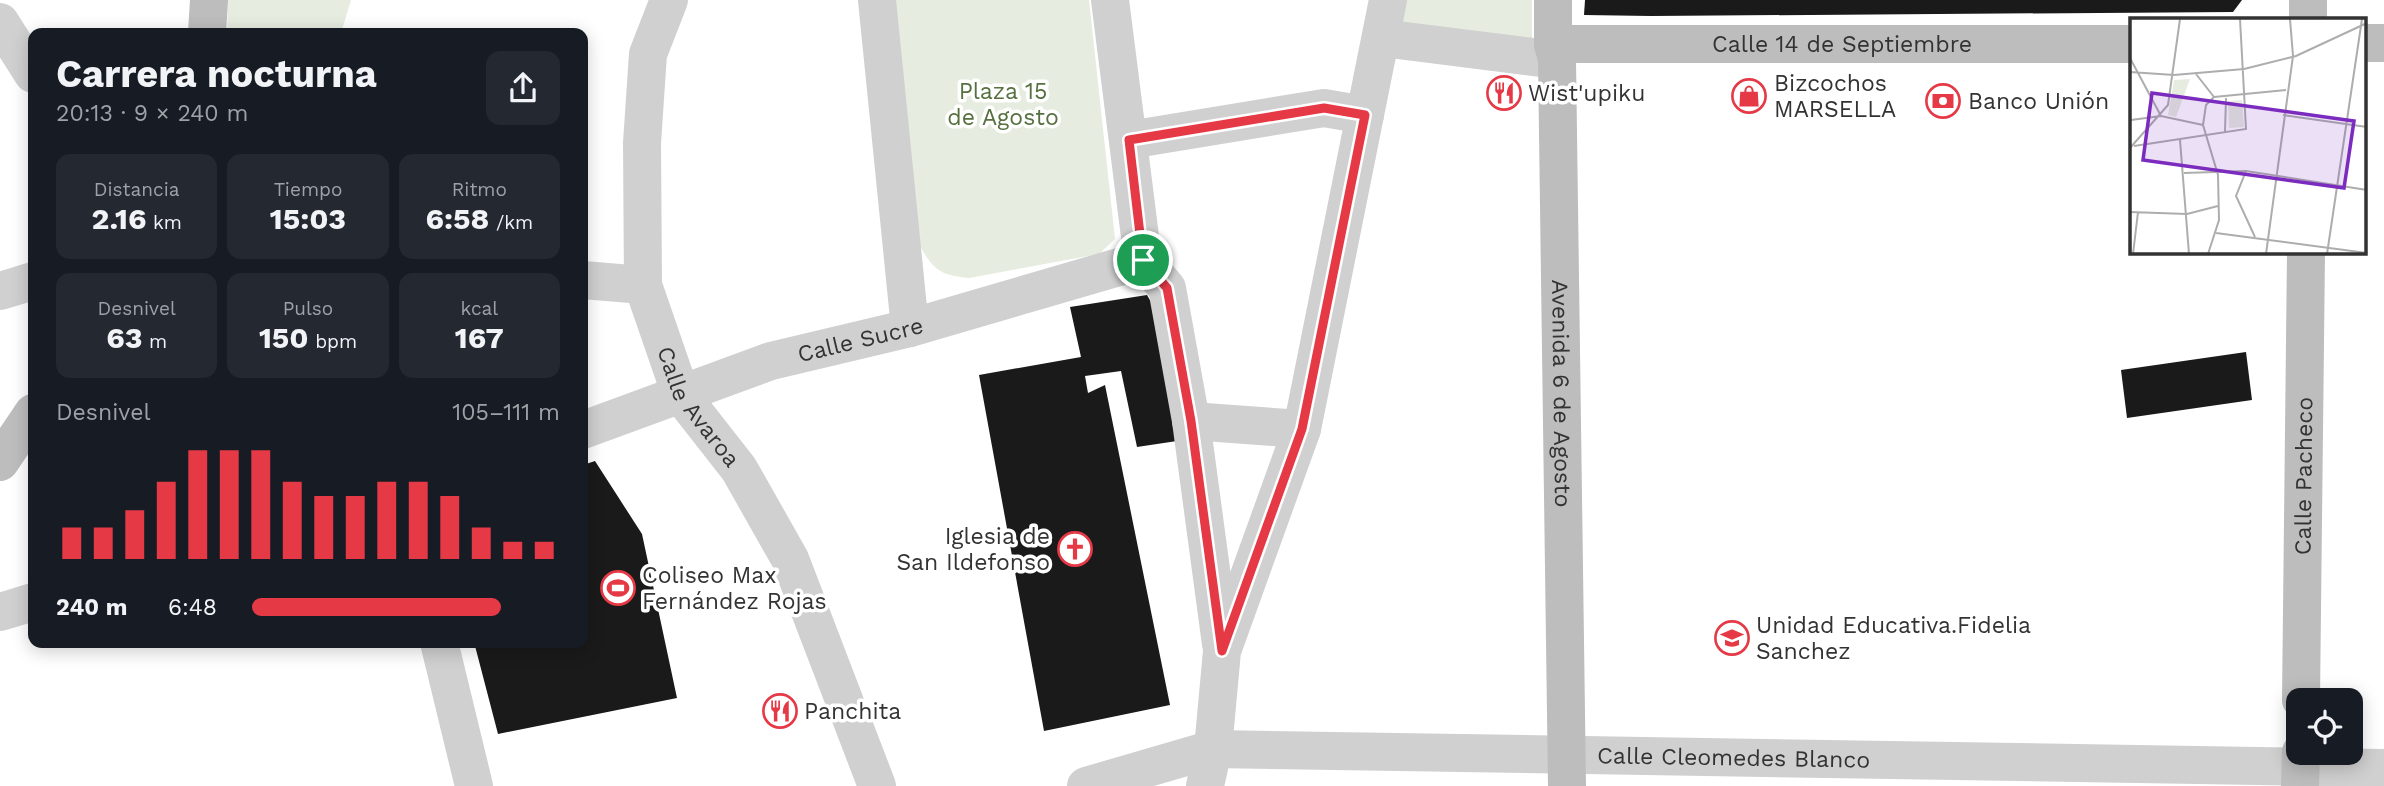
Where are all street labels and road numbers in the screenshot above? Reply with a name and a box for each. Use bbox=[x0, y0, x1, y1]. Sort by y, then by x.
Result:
street label: Calle 14 de Septiembre bbox=[1712, 31, 1972, 58]
street label: Avenida 6 de Agosto bbox=[1547, 279, 1577, 508]
street label: Calle Sucre bbox=[795, 311, 926, 368]
street label: Calle Avaroa bbox=[652, 343, 746, 472]
street label: Calle Pacheco bbox=[2289, 397, 2318, 555]
street label: Calle Cleomedes Blanco bbox=[1597, 742, 1870, 773]

